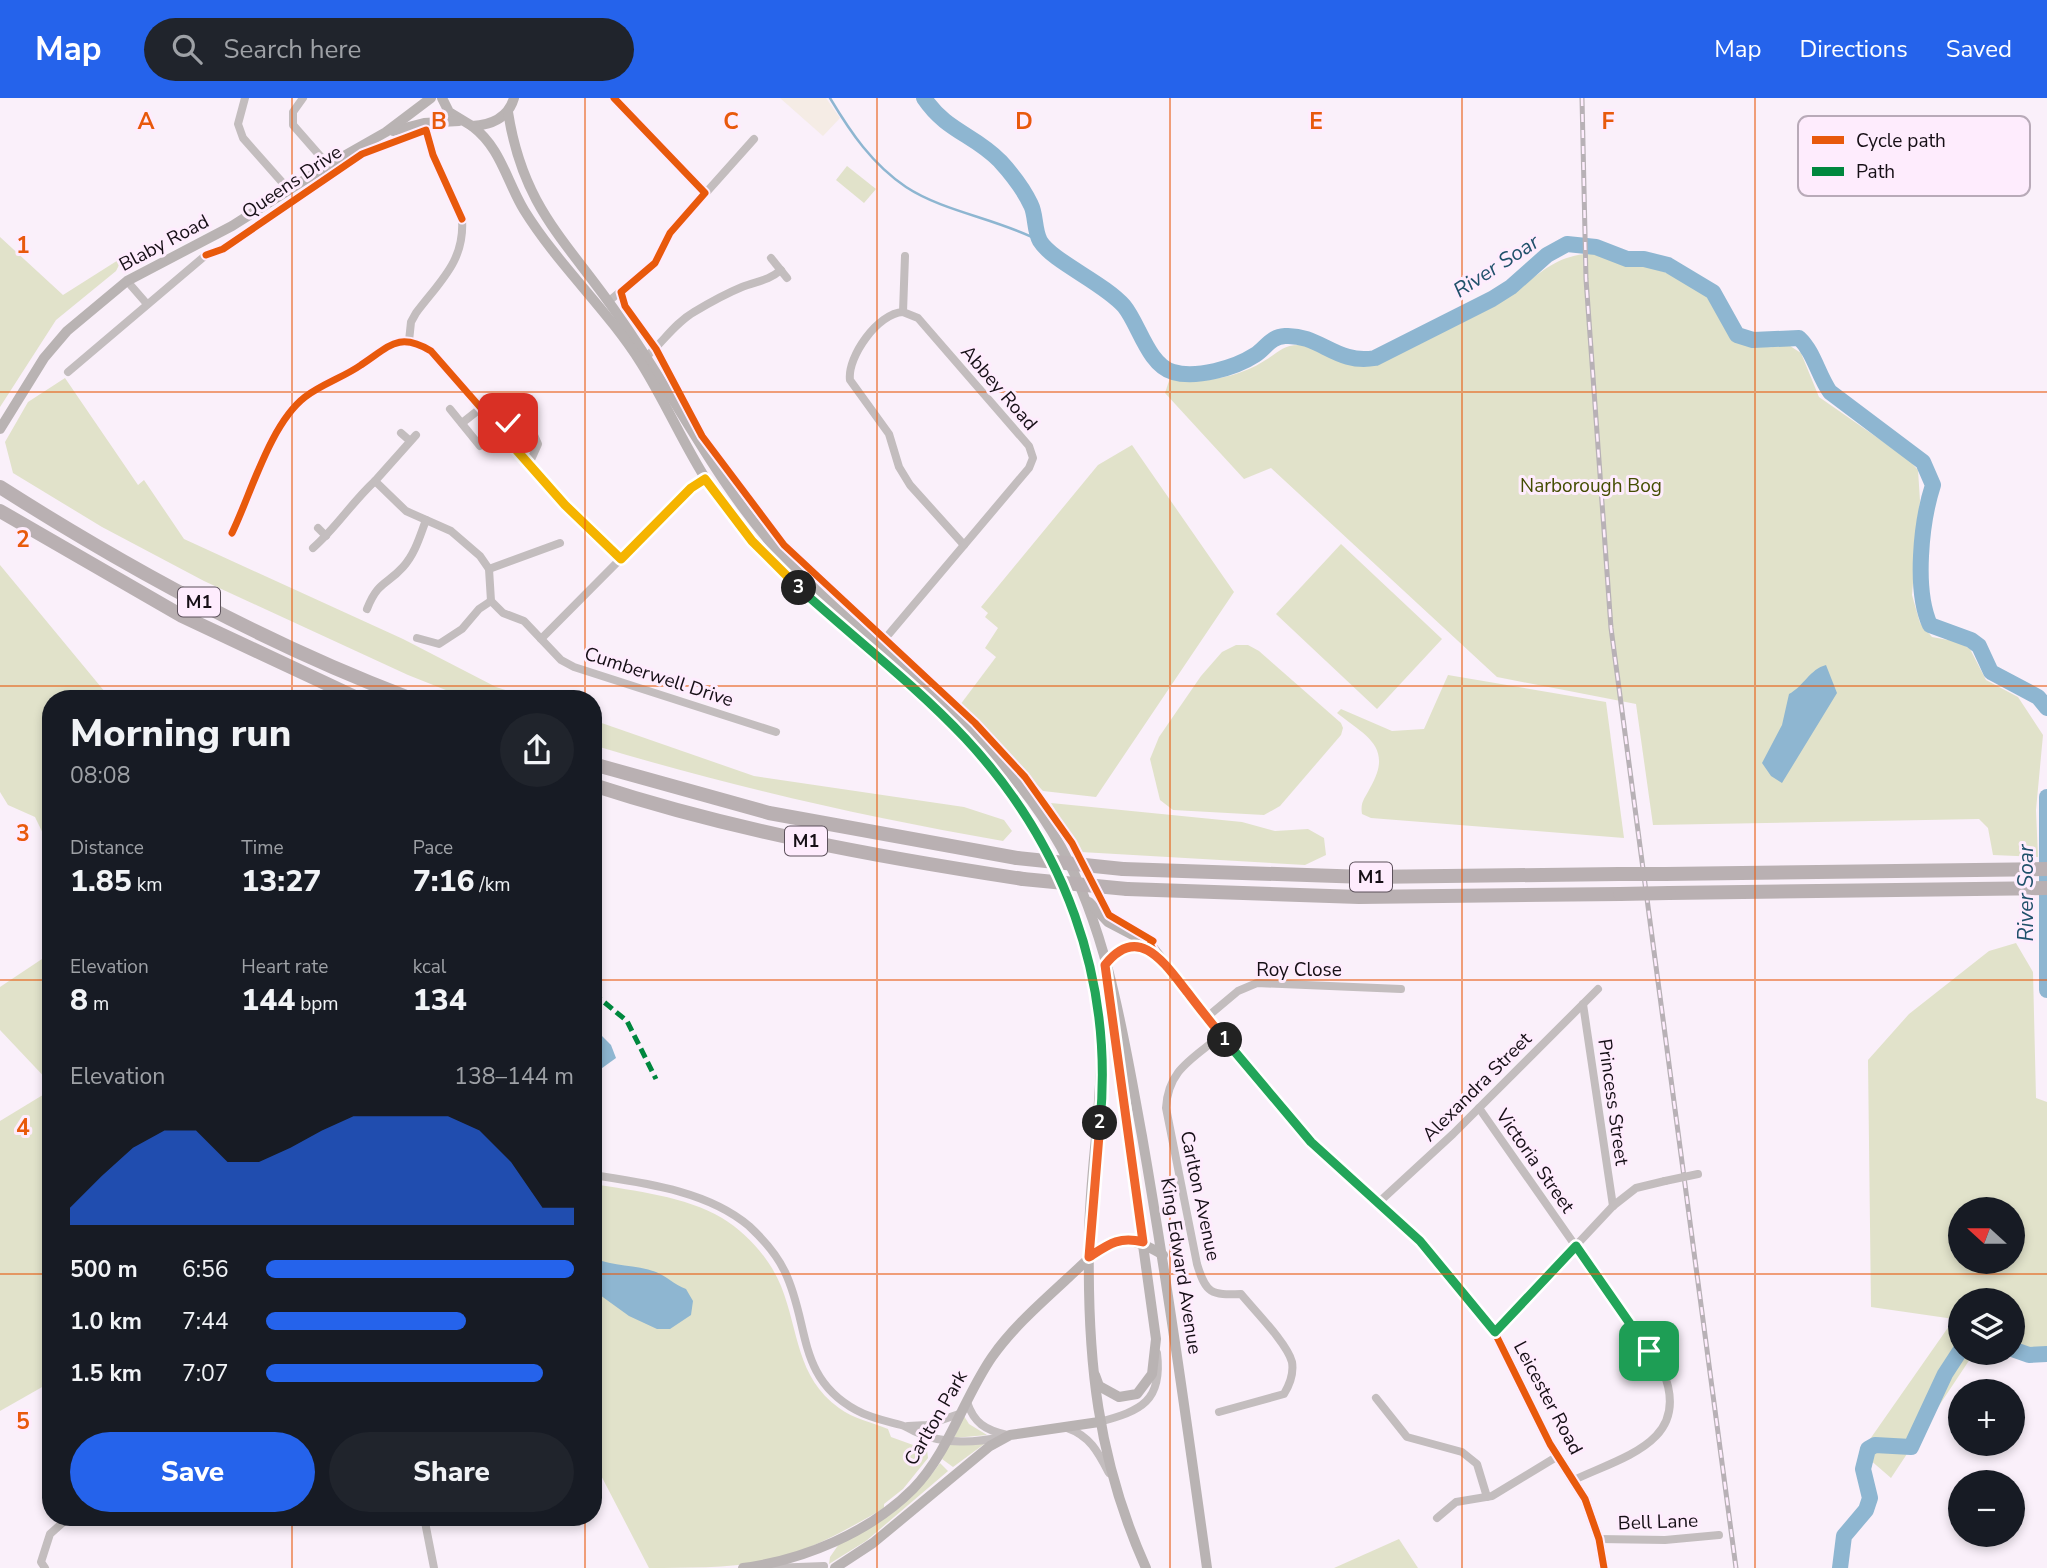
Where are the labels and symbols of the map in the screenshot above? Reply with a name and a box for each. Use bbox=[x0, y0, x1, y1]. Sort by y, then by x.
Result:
text: A bbox=[137, 106, 155, 137]
text: B bbox=[431, 106, 447, 137]
text: C bbox=[723, 106, 739, 137]
text: D bbox=[1015, 106, 1033, 137]
text: E bbox=[1309, 106, 1323, 137]
text: F bbox=[1602, 106, 1615, 137]
legend bbox=[1798, 116, 2030, 196]
text: Cycle path bbox=[1856, 128, 1946, 154]
street label: Queens Drive bbox=[237, 139, 347, 225]
text: Path bbox=[1856, 159, 1895, 185]
street label: Blaby Road bbox=[114, 208, 214, 278]
water label: River Soar bbox=[1448, 228, 1545, 304]
text: 1 bbox=[16, 230, 30, 261]
street label: Abbey Road bbox=[955, 340, 1043, 436]
pin bbox=[478, 393, 538, 453]
park label: Narborough Bog bbox=[1520, 473, 1662, 499]
text: 2 bbox=[16, 524, 30, 555]
pin: 3 bbox=[782, 570, 816, 606]
road number: M1 bbox=[178, 588, 220, 616]
street label: Cumberwell Drive bbox=[581, 641, 737, 713]
text: 3 bbox=[16, 818, 30, 849]
road number: M1 bbox=[785, 826, 827, 856]
water label: River Soar bbox=[2012, 844, 2040, 941]
road number: M1 bbox=[1350, 862, 1392, 892]
street label: Roy Close bbox=[1256, 957, 1342, 983]
pin: 1 bbox=[1208, 1023, 1242, 1058]
street label: Alexandra Street bbox=[1417, 1026, 1538, 1147]
street label: Princess Street bbox=[1591, 1037, 1635, 1167]
street label: Victoria Street bbox=[1489, 1103, 1581, 1218]
pin: 2 bbox=[1082, 1105, 1118, 1140]
text: 4 bbox=[16, 1112, 30, 1143]
street label: Carlton Avenue bbox=[1174, 1129, 1226, 1263]
street label: King Edward Avenue bbox=[1154, 1176, 1208, 1356]
north arrow bbox=[1948, 1197, 2025, 1274]
pin bbox=[1619, 1321, 1679, 1381]
street label: Leicester Road bbox=[1507, 1337, 1589, 1459]
street label: Carlton Park bbox=[898, 1365, 974, 1470]
text: 5 bbox=[16, 1406, 30, 1437]
street label: Bell Lane bbox=[1617, 1508, 1699, 1536]

